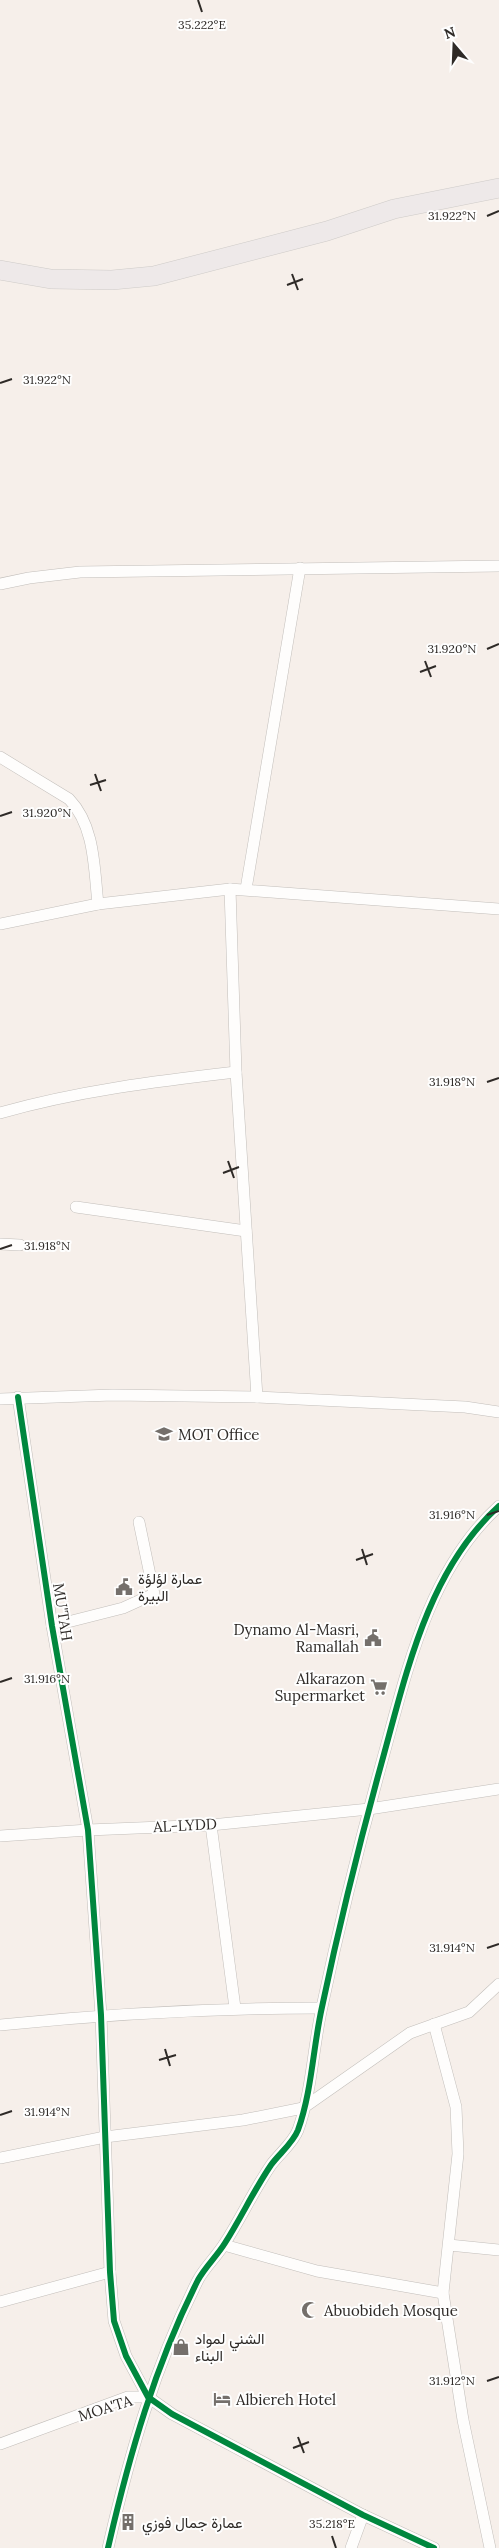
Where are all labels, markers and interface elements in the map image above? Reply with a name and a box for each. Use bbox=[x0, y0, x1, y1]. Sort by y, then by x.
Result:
text: 35.222°E bbox=[178, 17, 226, 32]
north arrow bbox=[429, 20, 479, 70]
text: N bbox=[442, 22, 458, 43]
text: 31.922°N bbox=[428, 208, 476, 223]
text: 31.922°N bbox=[23, 372, 71, 387]
text: 31.920°N bbox=[428, 641, 476, 656]
text: 31.920°N bbox=[23, 805, 71, 820]
text: 31.918°N bbox=[429, 1074, 475, 1089]
text: 31.918°N bbox=[24, 1238, 70, 1253]
school or university icon: MOT Office bbox=[154, 1424, 174, 1444]
place label: MOT Office bbox=[178, 1425, 259, 1444]
text: 31.916°N bbox=[429, 1507, 475, 1522]
place label: عمارة لؤلؤة البيرة bbox=[138, 1569, 202, 1605]
public building icon: عمارة لؤلؤة البيرة bbox=[114, 1577, 134, 1597]
street label: MU'TAH bbox=[49, 1582, 77, 1642]
place label: Dynamo Al-Masri, Ramallah bbox=[233, 1620, 359, 1656]
public building icon: Dynamo Al-Masri, Ramallah bbox=[363, 1628, 383, 1648]
place label: Alkarazon Supermarket bbox=[275, 1669, 365, 1705]
text: 31.916°N bbox=[24, 1671, 70, 1686]
supermarket icon: Alkarazon Supermarket bbox=[369, 1677, 389, 1697]
street label: AL-LYDD bbox=[152, 1814, 217, 1836]
text: 31.914°N bbox=[429, 1940, 475, 1955]
text: 31.914°N bbox=[24, 2104, 70, 2119]
mosque icon: Abuobideh Mosque bbox=[300, 2300, 320, 2320]
place label: Abuobideh Mosque bbox=[323, 2301, 458, 2320]
place label: الشني لمواد البناء bbox=[195, 2329, 264, 2365]
shop icon: الشني لمواد البناء bbox=[171, 2337, 191, 2357]
text: 31.912°N bbox=[429, 2373, 475, 2388]
hotel icon: Albiereh Hotel bbox=[212, 2389, 232, 2409]
place label: Albiereh Hotel bbox=[235, 2390, 336, 2409]
street label: MOA'TA bbox=[76, 2391, 135, 2425]
building icon: عمارة جمال فوزي bbox=[118, 2512, 138, 2532]
place label: عمارة جمال فوزي bbox=[142, 2513, 243, 2536]
text: 35.218°E bbox=[309, 2516, 355, 2531]

